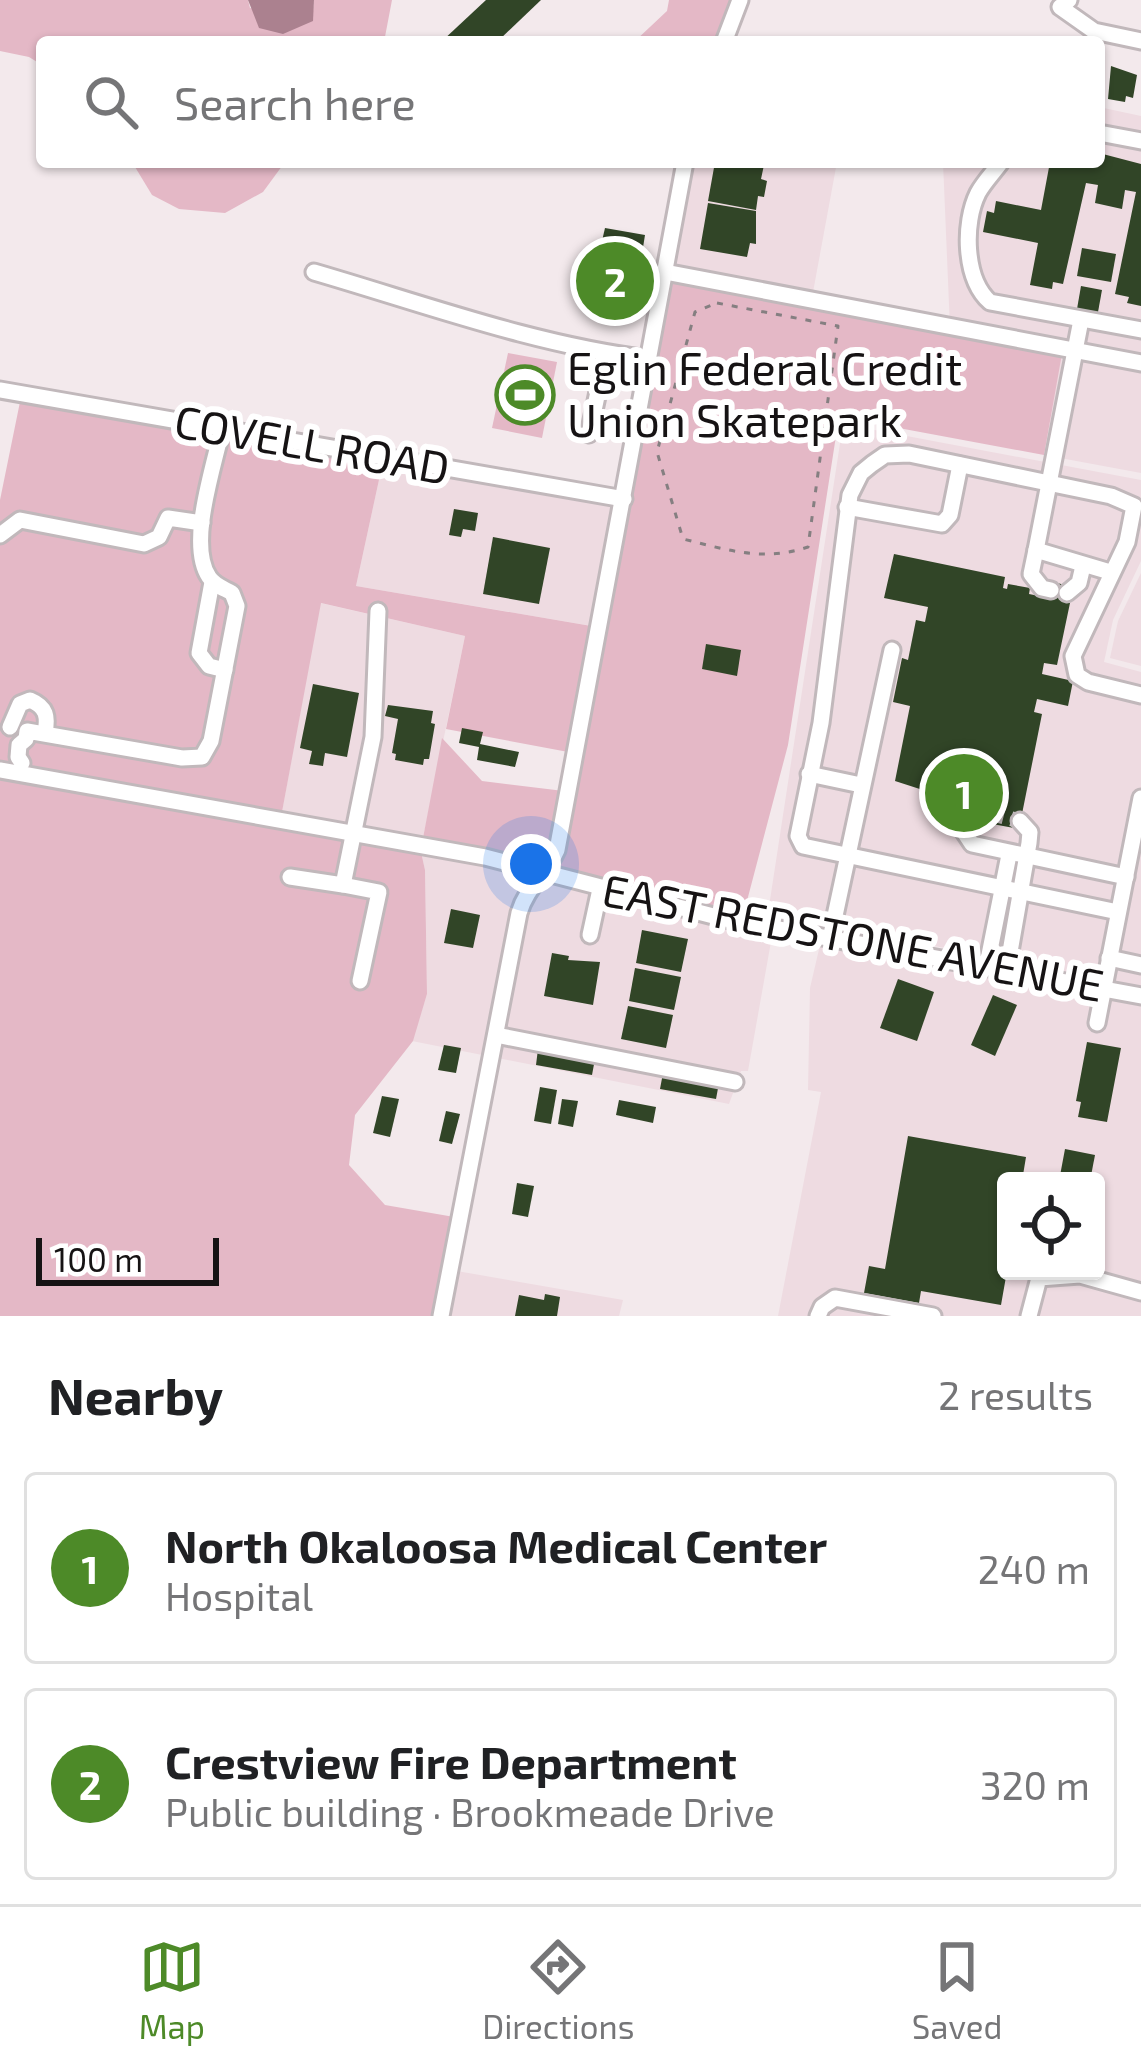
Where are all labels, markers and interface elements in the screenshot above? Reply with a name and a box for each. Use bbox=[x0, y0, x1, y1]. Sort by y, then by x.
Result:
search box bbox=[36, 36, 1105, 168]
icon: search bbox=[78, 69, 144, 135]
text: Search here bbox=[174, 75, 416, 129]
pin: 2 bbox=[576, 236, 654, 326]
place label: Eglin Federal Credit Union Skatepark bbox=[567, 340, 962, 446]
sports icon: Eglin Federal Credit Union Skatepark bbox=[494, 364, 556, 426]
street label: COVELL ROAD bbox=[171, 392, 454, 494]
pin: 1 bbox=[925, 748, 1003, 838]
your location bbox=[501, 834, 561, 894]
street label: EAST REDSTONE AVENUE bbox=[598, 861, 1108, 1011]
map controls bbox=[997, 1172, 1105, 1280]
button: locate bbox=[997, 1172, 1105, 1280]
scale bar bbox=[36, 1232, 219, 1285]
text: 100 m bbox=[54, 1239, 143, 1279]
text: Nearby bbox=[48, 1364, 223, 1425]
text: 2 results bbox=[938, 1371, 1093, 1418]
text: North Okaloosa Medical Center bbox=[165, 1518, 827, 1572]
text: 1 bbox=[82, 1545, 98, 1592]
text: 240 m bbox=[978, 1545, 1090, 1592]
text: Hospital bbox=[165, 1572, 313, 1619]
text: Crestview Fire Department bbox=[165, 1734, 737, 1788]
text: 2 bbox=[79, 1761, 101, 1808]
text: 320 m bbox=[980, 1761, 1090, 1808]
text: Public building · Brookmeade Drive bbox=[165, 1788, 775, 1835]
tab: Map bbox=[139, 1934, 205, 2046]
tab: Directions bbox=[482, 1934, 634, 2046]
tab: Saved bbox=[912, 1934, 1002, 2046]

